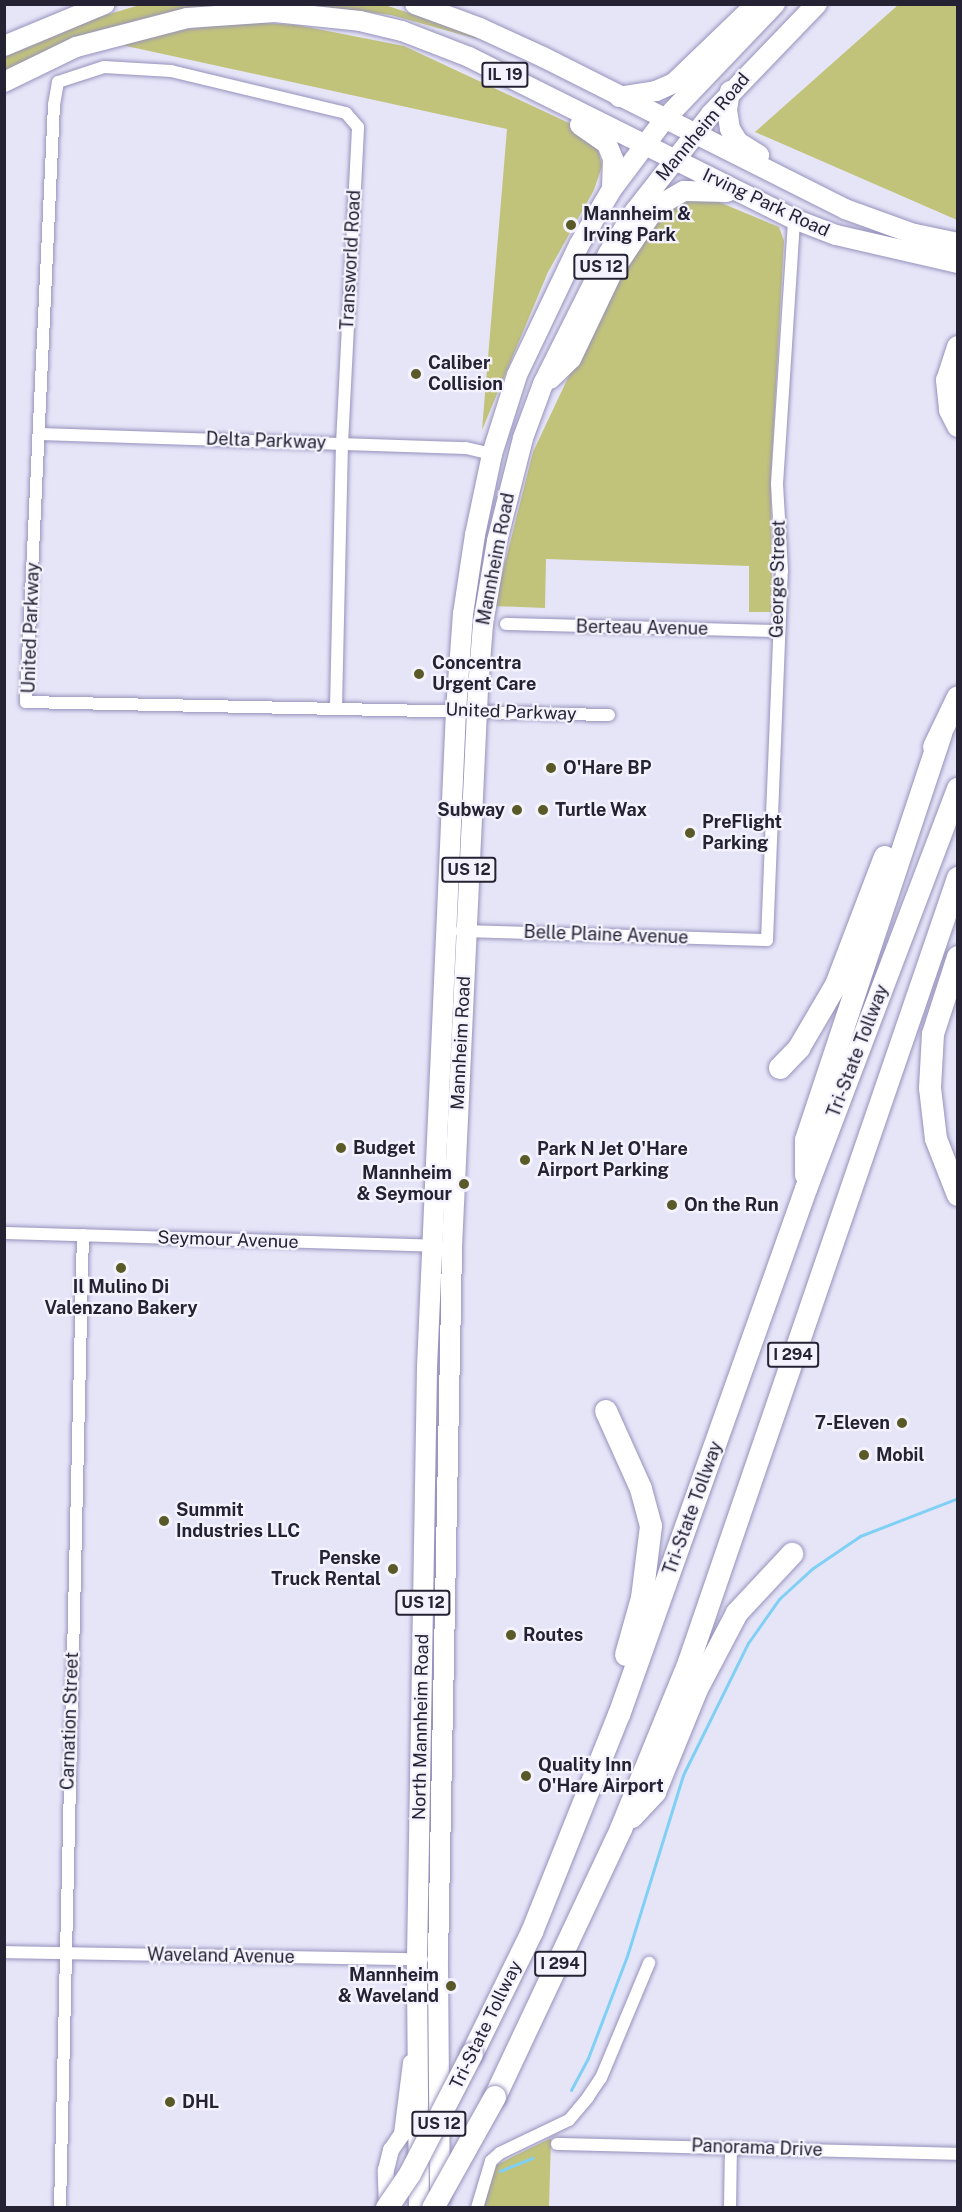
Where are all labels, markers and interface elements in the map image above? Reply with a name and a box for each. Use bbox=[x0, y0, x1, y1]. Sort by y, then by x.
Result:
road number: IL 19 bbox=[481, 62, 529, 88]
street label: Mannheim Road bbox=[652, 69, 754, 185]
street label: Irving Park Road bbox=[699, 164, 833, 242]
street label: Transworld Road bbox=[337, 190, 365, 330]
place label: Mannheim & Irving Park bbox=[583, 204, 691, 246]
marker: Mannheim & Irving Park bbox=[564, 218, 578, 232]
road number: US 12 bbox=[572, 254, 630, 280]
place label: Caliber Collision bbox=[428, 353, 503, 395]
marker: Caliber Collision bbox=[409, 367, 423, 381]
street label: Delta Parkway bbox=[205, 428, 327, 454]
street label: Mannheim Road bbox=[473, 491, 519, 627]
street label: George Street bbox=[766, 520, 790, 638]
street label: United Parkway bbox=[18, 562, 44, 694]
street label: Berteau Avenue bbox=[576, 616, 708, 640]
place label: Concentra Urgent Care bbox=[432, 653, 536, 696]
marker: Concentra Urgent Care bbox=[410, 665, 428, 683]
street label: United Parkway bbox=[445, 699, 577, 725]
place label: O'Hare BP bbox=[563, 757, 652, 779]
marker: O'Hare BP bbox=[544, 761, 558, 775]
place label: Subway bbox=[437, 799, 505, 821]
place label: Turtle Wax bbox=[555, 799, 648, 821]
marker: Subway bbox=[510, 803, 524, 817]
marker: Turtle Wax bbox=[536, 803, 550, 817]
place label: PreFlight Parking bbox=[702, 812, 782, 854]
marker: PreFlight Parking bbox=[683, 826, 697, 840]
road number: US 12 bbox=[440, 857, 498, 883]
street label: Belle Plaine Avenue bbox=[523, 921, 689, 949]
street label: Mannheim Road bbox=[447, 975, 475, 1111]
street label: Tri-State Tollway bbox=[823, 982, 893, 1120]
place label: Budget bbox=[353, 1137, 416, 1159]
place label: Park N Jet O'Hare Airport Parking bbox=[537, 1139, 688, 1182]
marker: Budget bbox=[334, 1141, 348, 1155]
marker: Park N Jet O'Hare Airport Parking bbox=[518, 1153, 532, 1167]
place label: Mannheim & Seymour bbox=[357, 1163, 452, 1206]
marker: Mannheim & Seymour bbox=[457, 1177, 471, 1191]
place label: On the Run bbox=[684, 1194, 779, 1216]
marker: On the Run bbox=[665, 1198, 679, 1212]
street label: Seymour Avenue bbox=[157, 1227, 299, 1253]
marker: Il Mulino Di Valenzano Bakery bbox=[114, 1261, 128, 1275]
place label: Il Mulino Di Valenzano Bakery bbox=[44, 1277, 198, 1320]
road number: I 294 bbox=[766, 1342, 820, 1368]
place label: 7-Eleven bbox=[815, 1412, 890, 1434]
marker: 7-Eleven bbox=[895, 1416, 909, 1430]
street label: Tri-State Tollway bbox=[659, 1438, 727, 1578]
place label: Mobil bbox=[876, 1444, 924, 1466]
marker: Mobil bbox=[857, 1448, 871, 1462]
place label: Summit Industries LLC bbox=[176, 1500, 300, 1543]
marker: Summit Industries LLC bbox=[157, 1514, 171, 1528]
place label: Penske Truck Rental bbox=[271, 1548, 381, 1590]
marker: Penske Truck Rental bbox=[386, 1562, 400, 1576]
road number: US 12 bbox=[394, 1590, 452, 1616]
place label: Routes bbox=[523, 1624, 583, 1646]
marker: Routes bbox=[504, 1628, 518, 1642]
street label: North Mannheim Road bbox=[409, 1634, 433, 1820]
street label: Carnation Street bbox=[57, 1652, 83, 1790]
place label: Quality Inn O'Hare Airport bbox=[538, 1755, 664, 1798]
marker: Quality Inn O'Hare Airport bbox=[519, 1769, 533, 1783]
street label: Waveland Avenue bbox=[147, 1944, 295, 1968]
road number: I 294 bbox=[533, 1951, 587, 1977]
street label: Tri-State Tollway bbox=[445, 1957, 527, 2093]
place label: Mannheim & Waveland bbox=[337, 1965, 439, 2008]
marker: Mannheim & Waveland bbox=[444, 1979, 458, 1993]
place label: DHL bbox=[182, 2091, 219, 2113]
marker: DHL bbox=[163, 2095, 177, 2109]
road number: US 12 bbox=[410, 2111, 468, 2137]
street label: Panorama Drive bbox=[691, 2135, 823, 2161]

